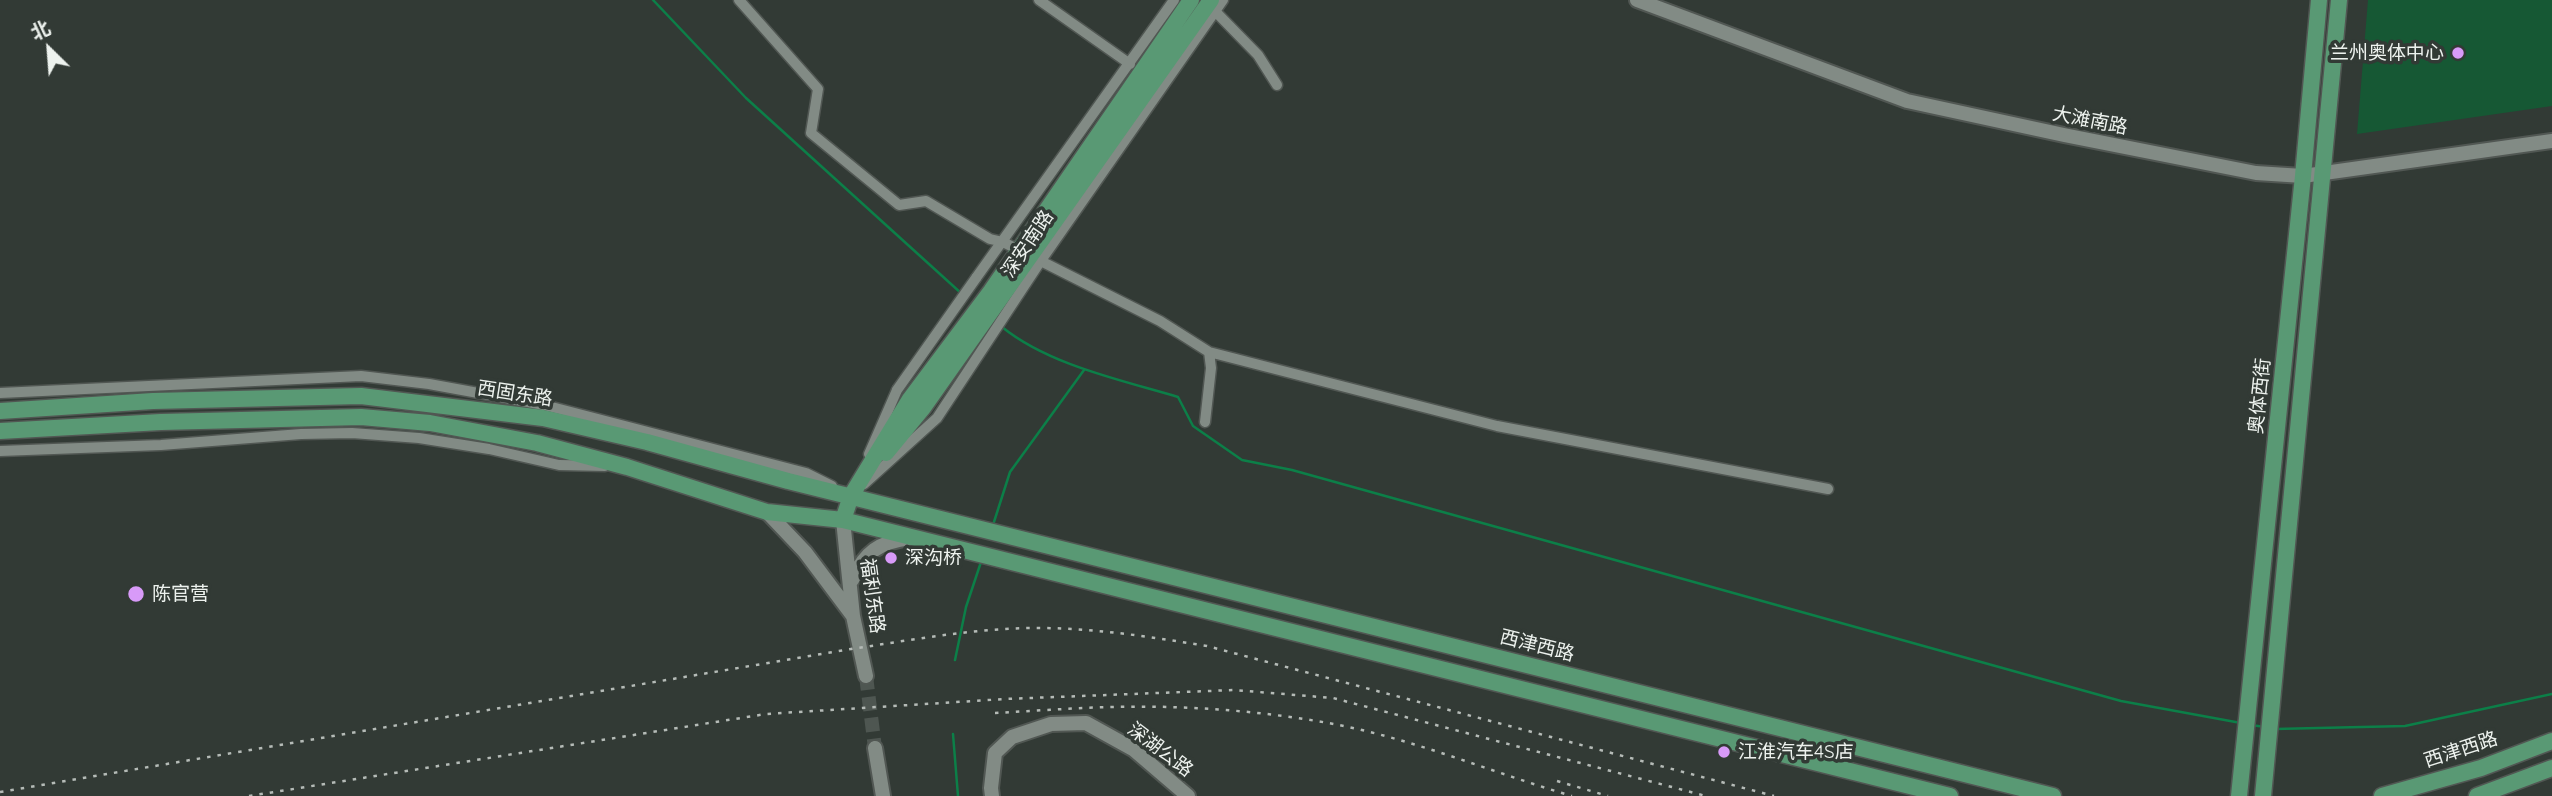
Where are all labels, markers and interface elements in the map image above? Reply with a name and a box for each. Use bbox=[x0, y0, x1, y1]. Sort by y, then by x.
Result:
north arrow bbox=[14, 14, 84, 84]
text: 北 bbox=[26, 15, 54, 45]
place label: 兰州奥体中心 bbox=[2330, 42, 2444, 64]
marker: 兰州奥体中心 bbox=[2450, 45, 2466, 61]
street label: 大滩南路 bbox=[2051, 103, 2129, 139]
street label: 深安南路 bbox=[997, 206, 1059, 282]
street label: 奥体西街 bbox=[2245, 357, 2275, 435]
street label: 西固东路 bbox=[476, 377, 554, 411]
place label: 深沟桥 bbox=[905, 547, 962, 569]
marker: 深沟桥 bbox=[883, 550, 899, 566]
street label: 福利东路 bbox=[855, 557, 889, 635]
place label: 陈官营 bbox=[152, 583, 209, 605]
marker: 陈官营 bbox=[126, 584, 146, 604]
street label: 西津西路 bbox=[1497, 626, 1577, 666]
street label: 深湖公路 bbox=[1123, 718, 1197, 782]
street label: 西津西路 bbox=[2421, 727, 2501, 773]
place label: 江淮汽车4S店 bbox=[1738, 741, 1854, 763]
marker: 江淮汽车4S店 bbox=[1716, 744, 1732, 760]

